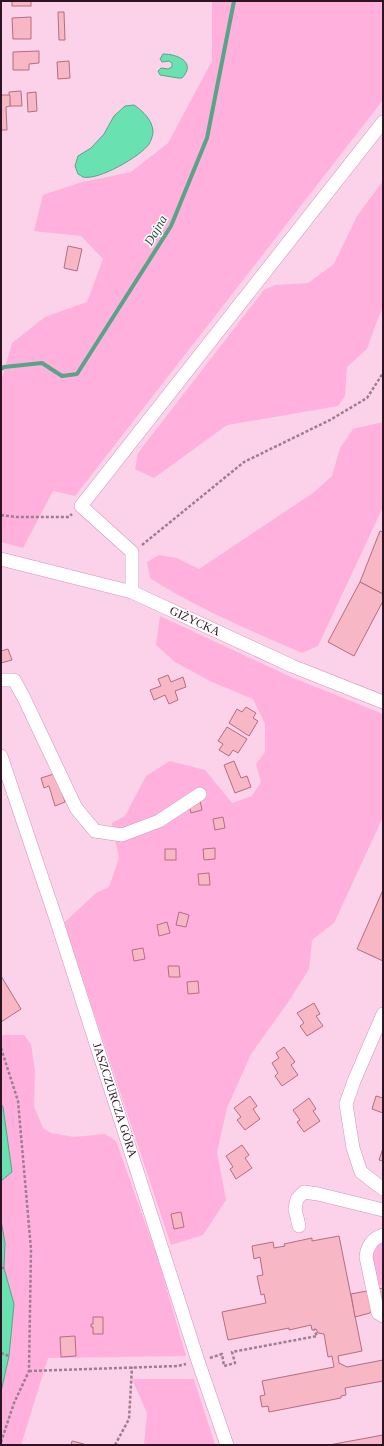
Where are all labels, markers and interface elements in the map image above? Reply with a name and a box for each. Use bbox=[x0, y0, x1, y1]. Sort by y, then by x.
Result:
water label: Dajna bbox=[140, 212, 170, 249]
street label: GIŻYCKA bbox=[168, 603, 223, 639]
street label: JASZCZURCZA GÓRA bbox=[90, 1041, 140, 1159]

